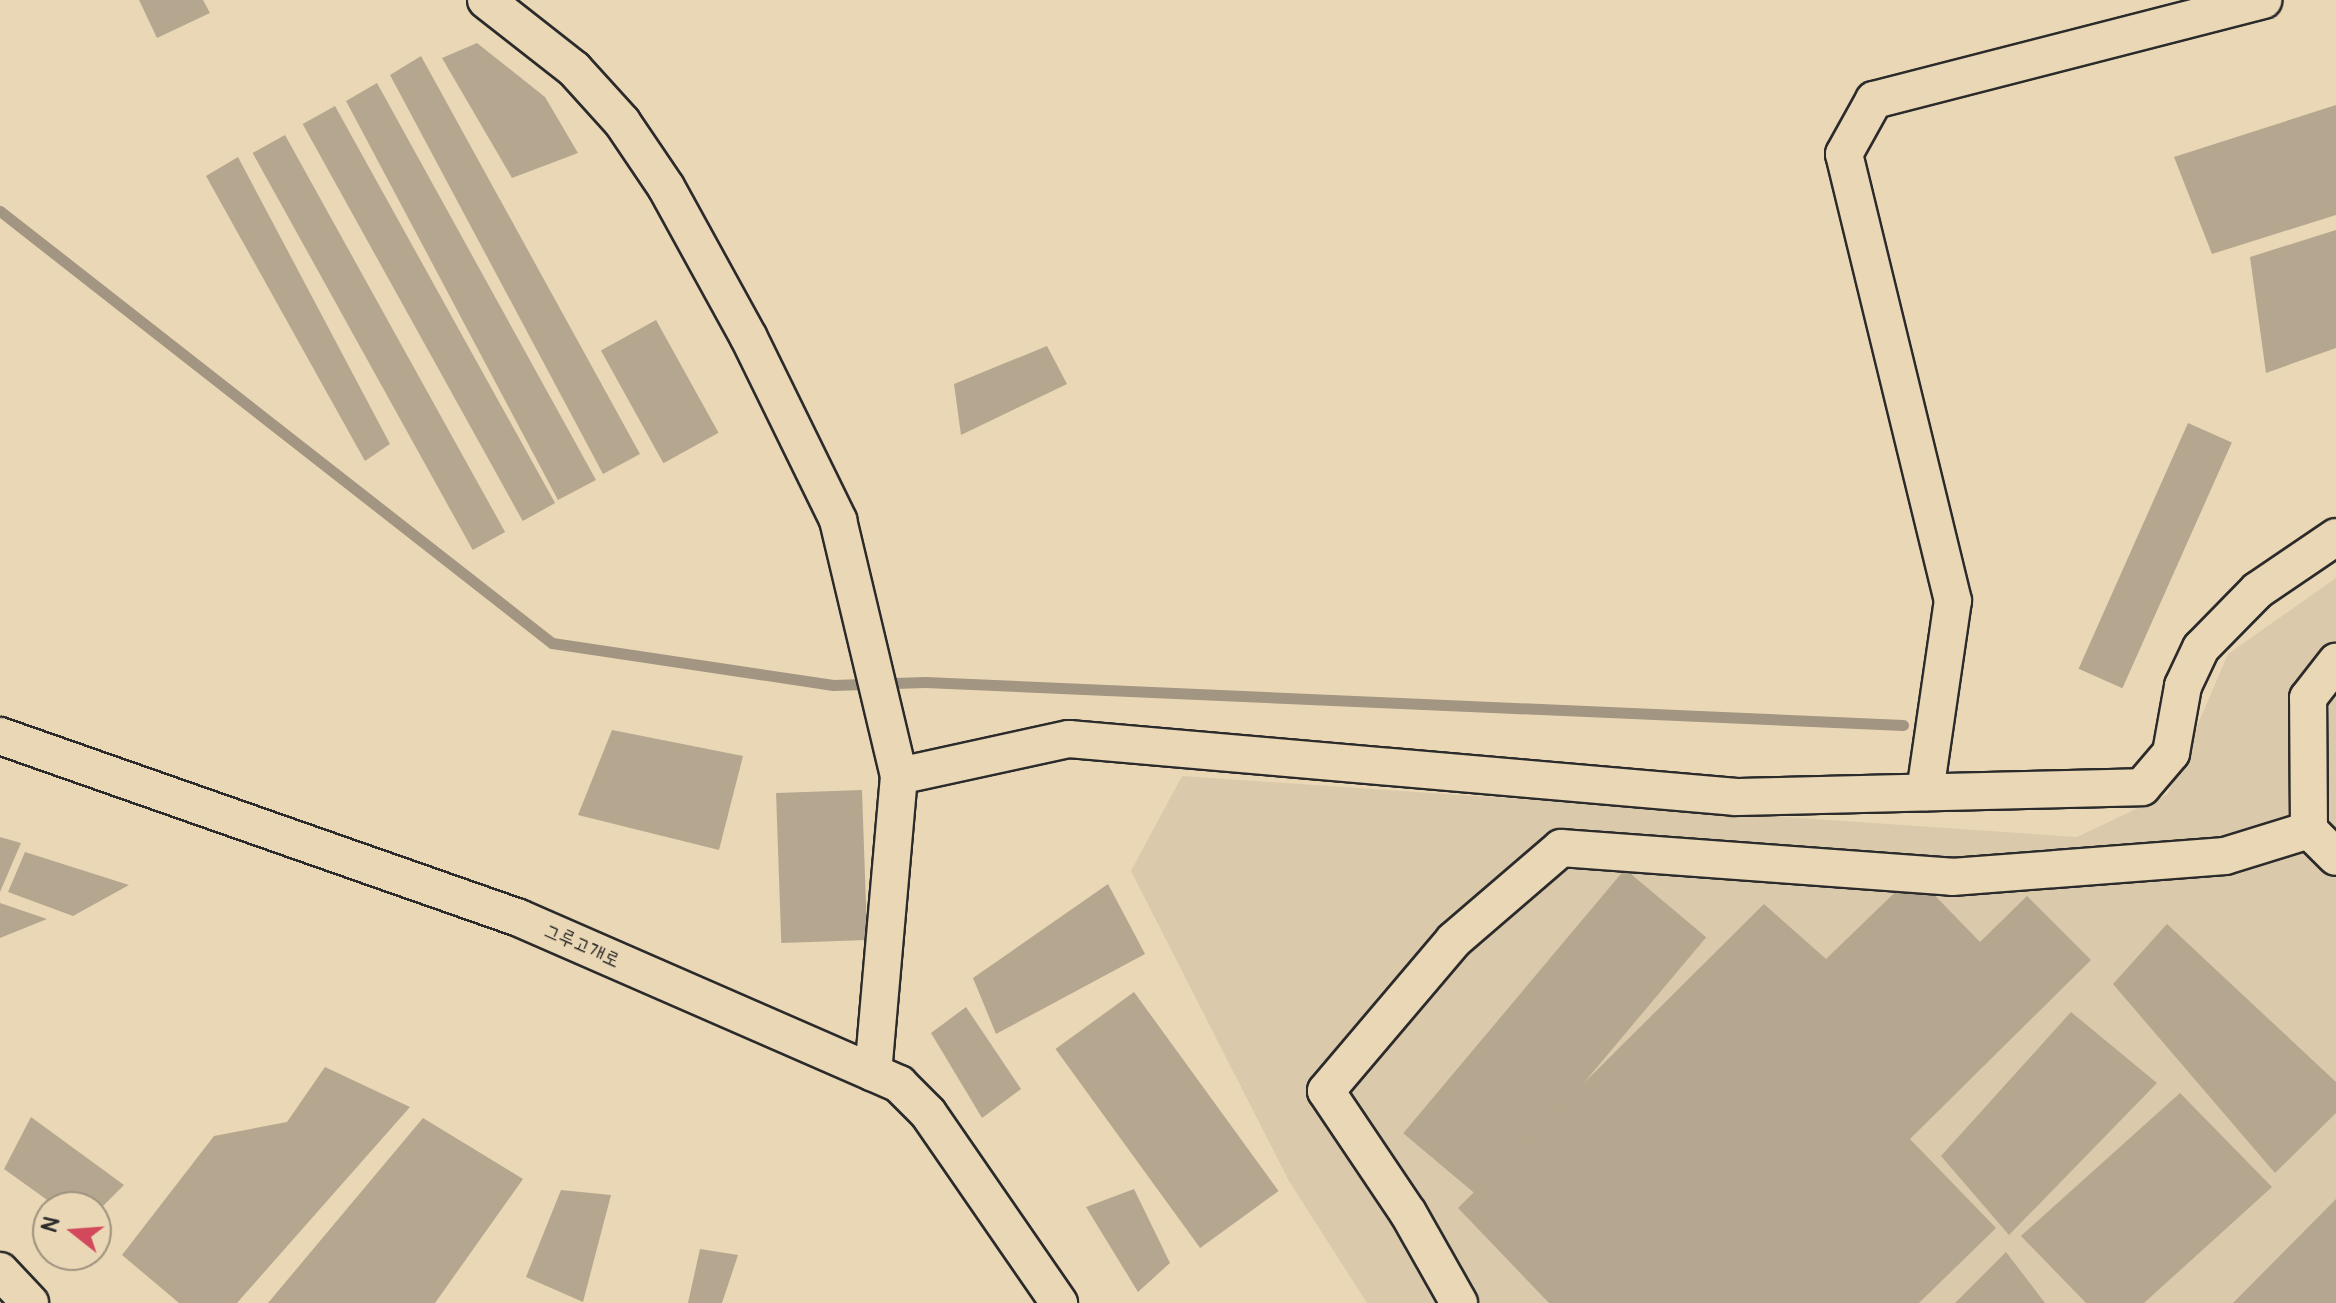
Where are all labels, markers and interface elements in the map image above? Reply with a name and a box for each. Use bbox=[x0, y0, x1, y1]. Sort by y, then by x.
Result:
street label: 그루고개로 bbox=[540, 918, 624, 972]
north arrow bbox=[32, 1191, 112, 1271]
text: N bbox=[35, 1213, 67, 1236]

